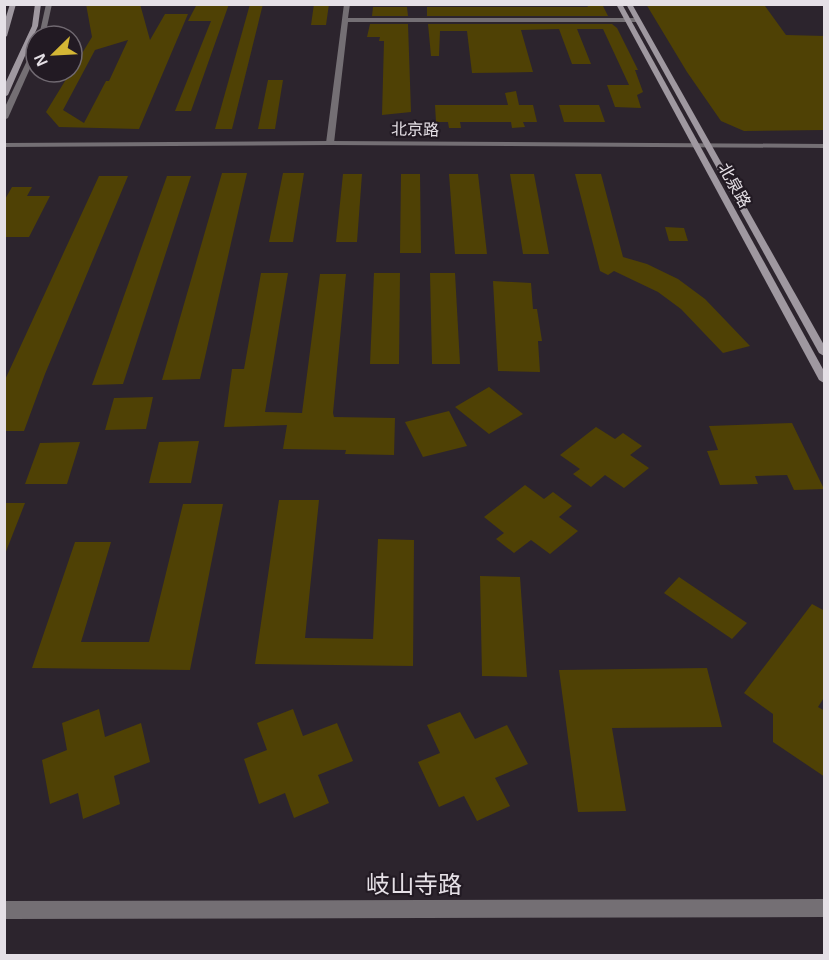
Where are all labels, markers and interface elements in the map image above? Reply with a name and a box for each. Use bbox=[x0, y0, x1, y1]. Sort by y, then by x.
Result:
north arrow bbox=[24, 24, 84, 84]
text: N bbox=[31, 51, 51, 69]
street label: 北京路 bbox=[391, 121, 439, 138]
street label: 北泉路 bbox=[715, 160, 754, 210]
street label: 岐山寺路 bbox=[366, 871, 462, 898]

